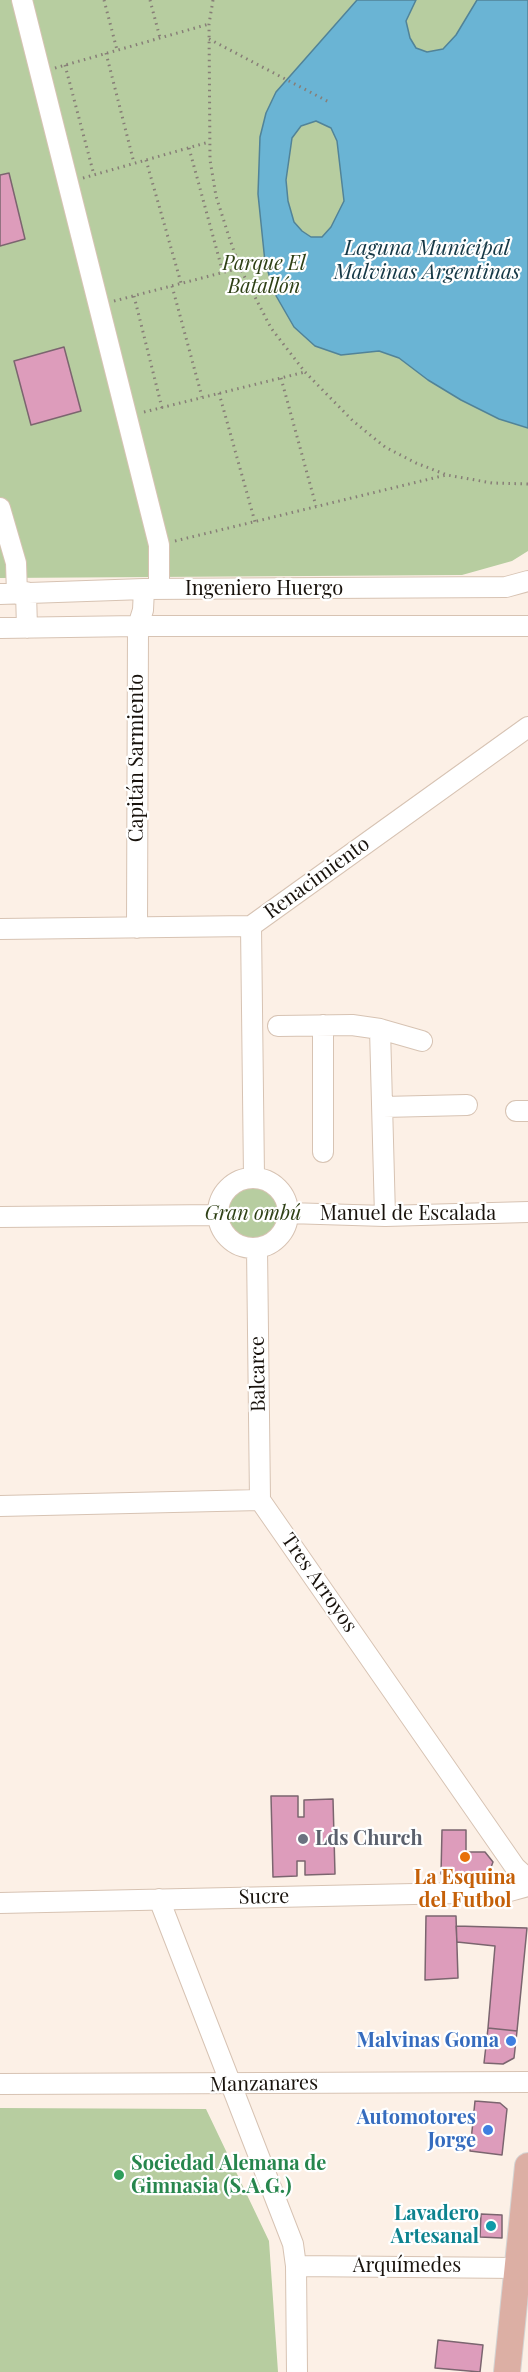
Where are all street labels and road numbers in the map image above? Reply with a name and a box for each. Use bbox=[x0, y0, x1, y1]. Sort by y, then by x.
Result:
street label: Ingeniero Huergo bbox=[185, 577, 343, 601]
street label: Capitán Sarmiento bbox=[125, 674, 149, 842]
street label: Renacimiento bbox=[260, 832, 374, 924]
street label: Manuel de Escalada bbox=[320, 1202, 496, 1226]
street label: Balcarce bbox=[245, 1336, 271, 1412]
street label: Tres Arroyos bbox=[276, 1529, 362, 1637]
street label: Sucre bbox=[238, 1885, 290, 1909]
street label: Manzanares bbox=[210, 2071, 318, 2097]
street label: Arquímedes bbox=[353, 2254, 461, 2278]

